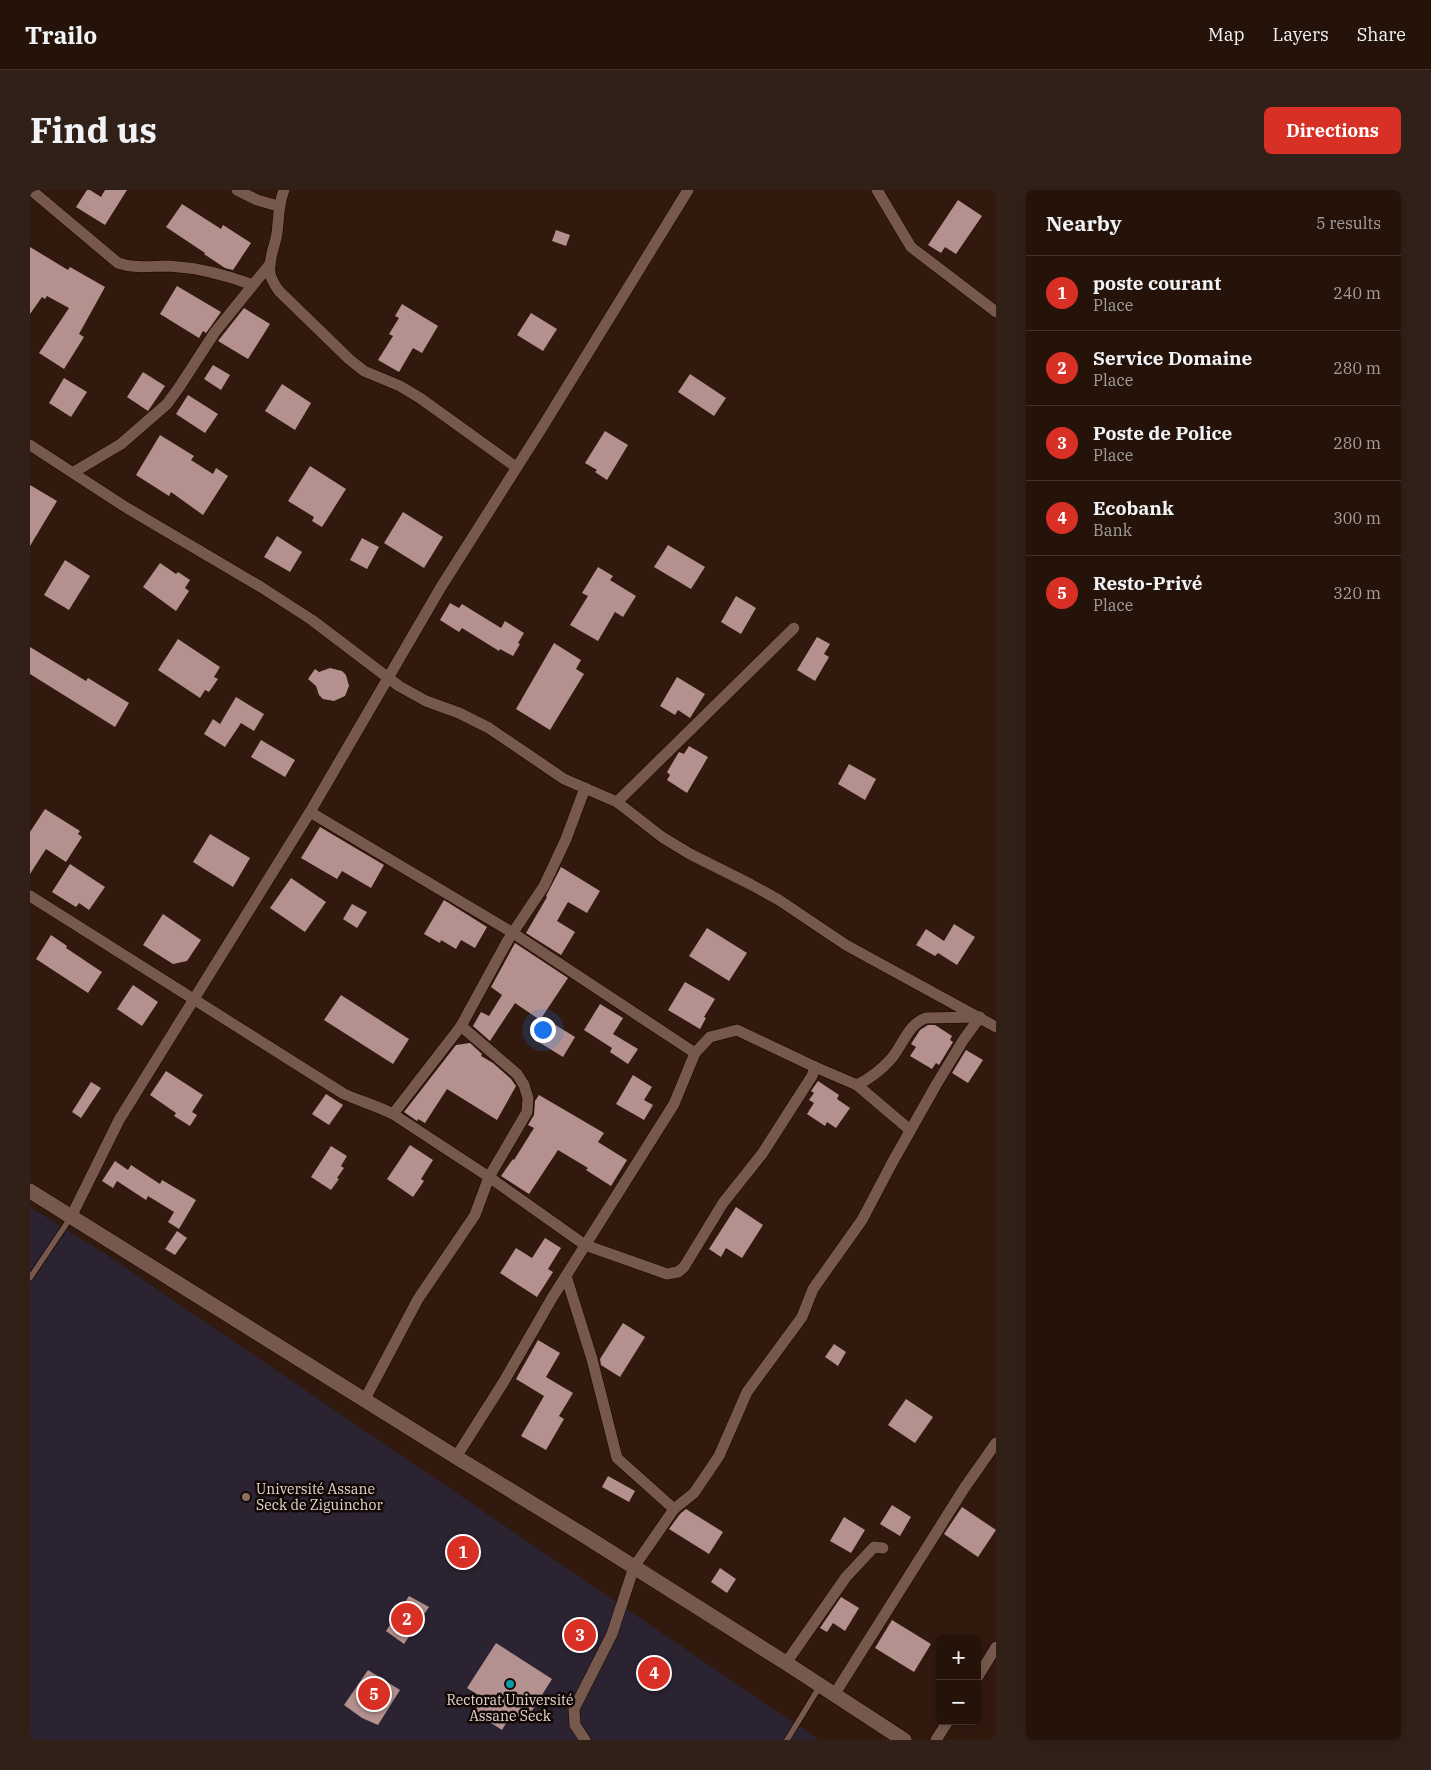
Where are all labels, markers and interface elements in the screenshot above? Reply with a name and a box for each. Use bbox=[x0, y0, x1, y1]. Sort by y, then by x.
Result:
text: Trailo bbox=[25, 19, 97, 51]
text: Map bbox=[1208, 23, 1245, 46]
text: Layers bbox=[1273, 23, 1329, 46]
text: Share bbox=[1357, 23, 1406, 46]
text: Find us bbox=[30, 107, 157, 153]
button: Directions bbox=[1264, 107, 1401, 154]
text: Nearby bbox=[1046, 209, 1122, 237]
text: 5 results bbox=[1316, 213, 1381, 233]
text: poste courant bbox=[1093, 271, 1221, 295]
text: 1 bbox=[1057, 283, 1067, 303]
text: 240 m bbox=[1333, 283, 1381, 303]
text: Place bbox=[1093, 295, 1133, 315]
text: Service Domaine bbox=[1093, 346, 1252, 370]
text: 2 bbox=[1057, 358, 1067, 378]
text: 280 m bbox=[1333, 358, 1381, 378]
text: Place bbox=[1093, 370, 1133, 390]
text: Poste de Police bbox=[1093, 421, 1232, 445]
text: 3 bbox=[1057, 433, 1067, 453]
text: 280 m bbox=[1333, 433, 1381, 453]
text: Place bbox=[1093, 445, 1133, 465]
text: Ecobank bbox=[1093, 496, 1174, 520]
text: 4 bbox=[1057, 508, 1067, 528]
text: 300 m bbox=[1333, 508, 1381, 528]
text: Bank bbox=[1093, 520, 1132, 540]
text: Resto-Privé bbox=[1093, 571, 1203, 595]
text: 5 bbox=[1057, 583, 1067, 603]
text: 320 m bbox=[1333, 583, 1381, 603]
text: Place bbox=[1093, 595, 1133, 615]
your location bbox=[530, 1017, 556, 1043]
place label: Université Assane Seck de Ziguinchor bbox=[256, 1480, 383, 1514]
marker: Université Assane Seck de Ziguinchor bbox=[240, 1491, 252, 1503]
pin: 1 bbox=[447, 1533, 479, 1571]
pin: 2 bbox=[391, 1600, 423, 1638]
pin: 3 bbox=[564, 1616, 596, 1654]
map controls bbox=[936, 1635, 981, 1725]
button: + bbox=[936, 1635, 981, 1680]
pin: 4 bbox=[638, 1654, 670, 1692]
pin: 5 bbox=[358, 1675, 390, 1713]
marker: Rectorat Université Assane Seck bbox=[504, 1678, 516, 1690]
button: − bbox=[936, 1680, 981, 1725]
place label: Rectorat Université Assane Seck bbox=[446, 1691, 574, 1725]

